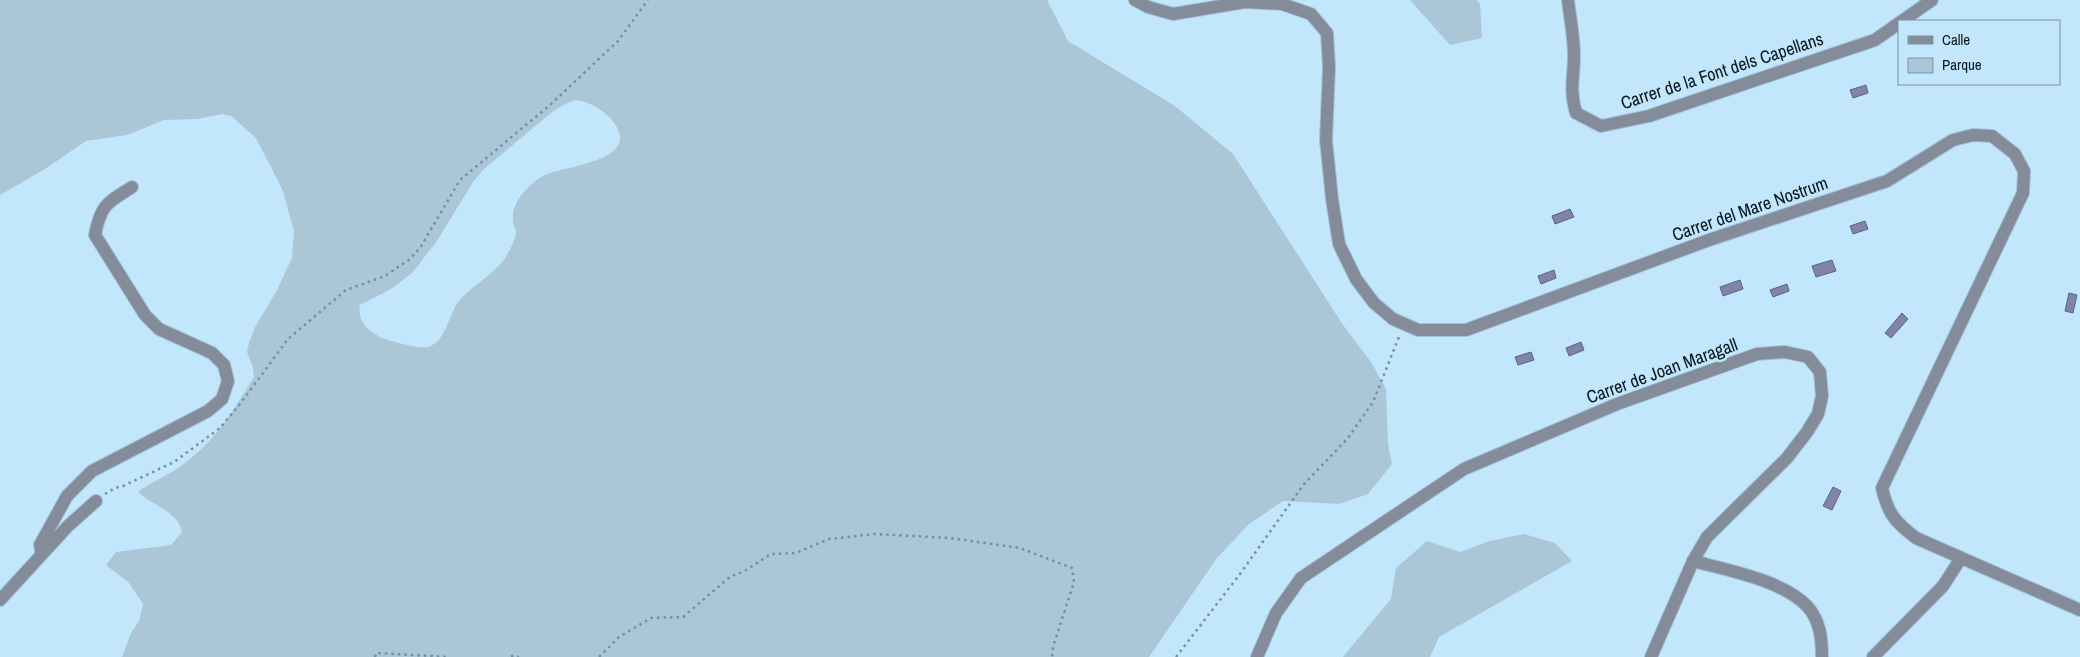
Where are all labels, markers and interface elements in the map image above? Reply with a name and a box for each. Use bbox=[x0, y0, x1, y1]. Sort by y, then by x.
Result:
legend bbox=[1898, 20, 2060, 85]
street label: Carrer de la Font dels Capellans bbox=[1617, 26, 1826, 115]
text: Calle bbox=[1942, 29, 1970, 50]
text: Parque bbox=[1942, 54, 1982, 75]
street label: Carrer del Mare Nostrum bbox=[1669, 170, 1831, 247]
street label: Carrer de Joan Maragall bbox=[1583, 332, 1741, 409]

